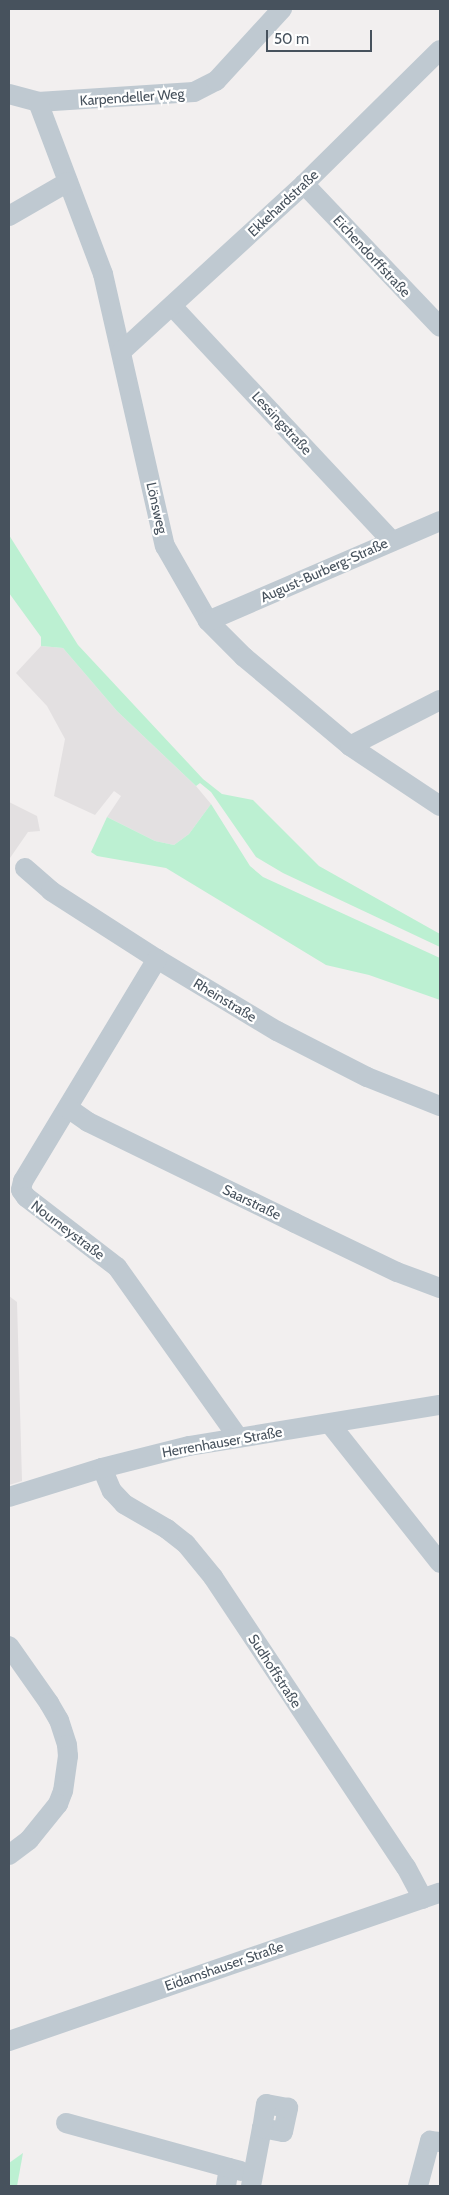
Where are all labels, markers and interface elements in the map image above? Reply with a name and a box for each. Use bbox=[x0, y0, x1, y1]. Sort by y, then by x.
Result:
scale bar bbox=[269, 20, 375, 52]
text: 50 m bbox=[274, 30, 309, 48]
street label: Karpendeller Weg bbox=[79, 85, 185, 109]
street label: Ekkehardstraße bbox=[244, 166, 322, 240]
street label: Eichendorffstraße bbox=[330, 212, 414, 300]
street label: Lessingstraße bbox=[249, 388, 315, 458]
street label: Lönsweg bbox=[143, 481, 171, 535]
street label: August-Burberg-Straße bbox=[258, 534, 390, 606]
street label: Rheinstraße bbox=[190, 975, 260, 1025]
street label: Saarstraße bbox=[220, 1181, 284, 1223]
street label: Nourneystraße bbox=[28, 1197, 108, 1263]
street label: Herrenhauser Straße bbox=[161, 1423, 283, 1461]
street label: Sudhoffstraße bbox=[245, 1631, 305, 1711]
street label: Eidamshauser Straße bbox=[162, 1938, 286, 1994]

